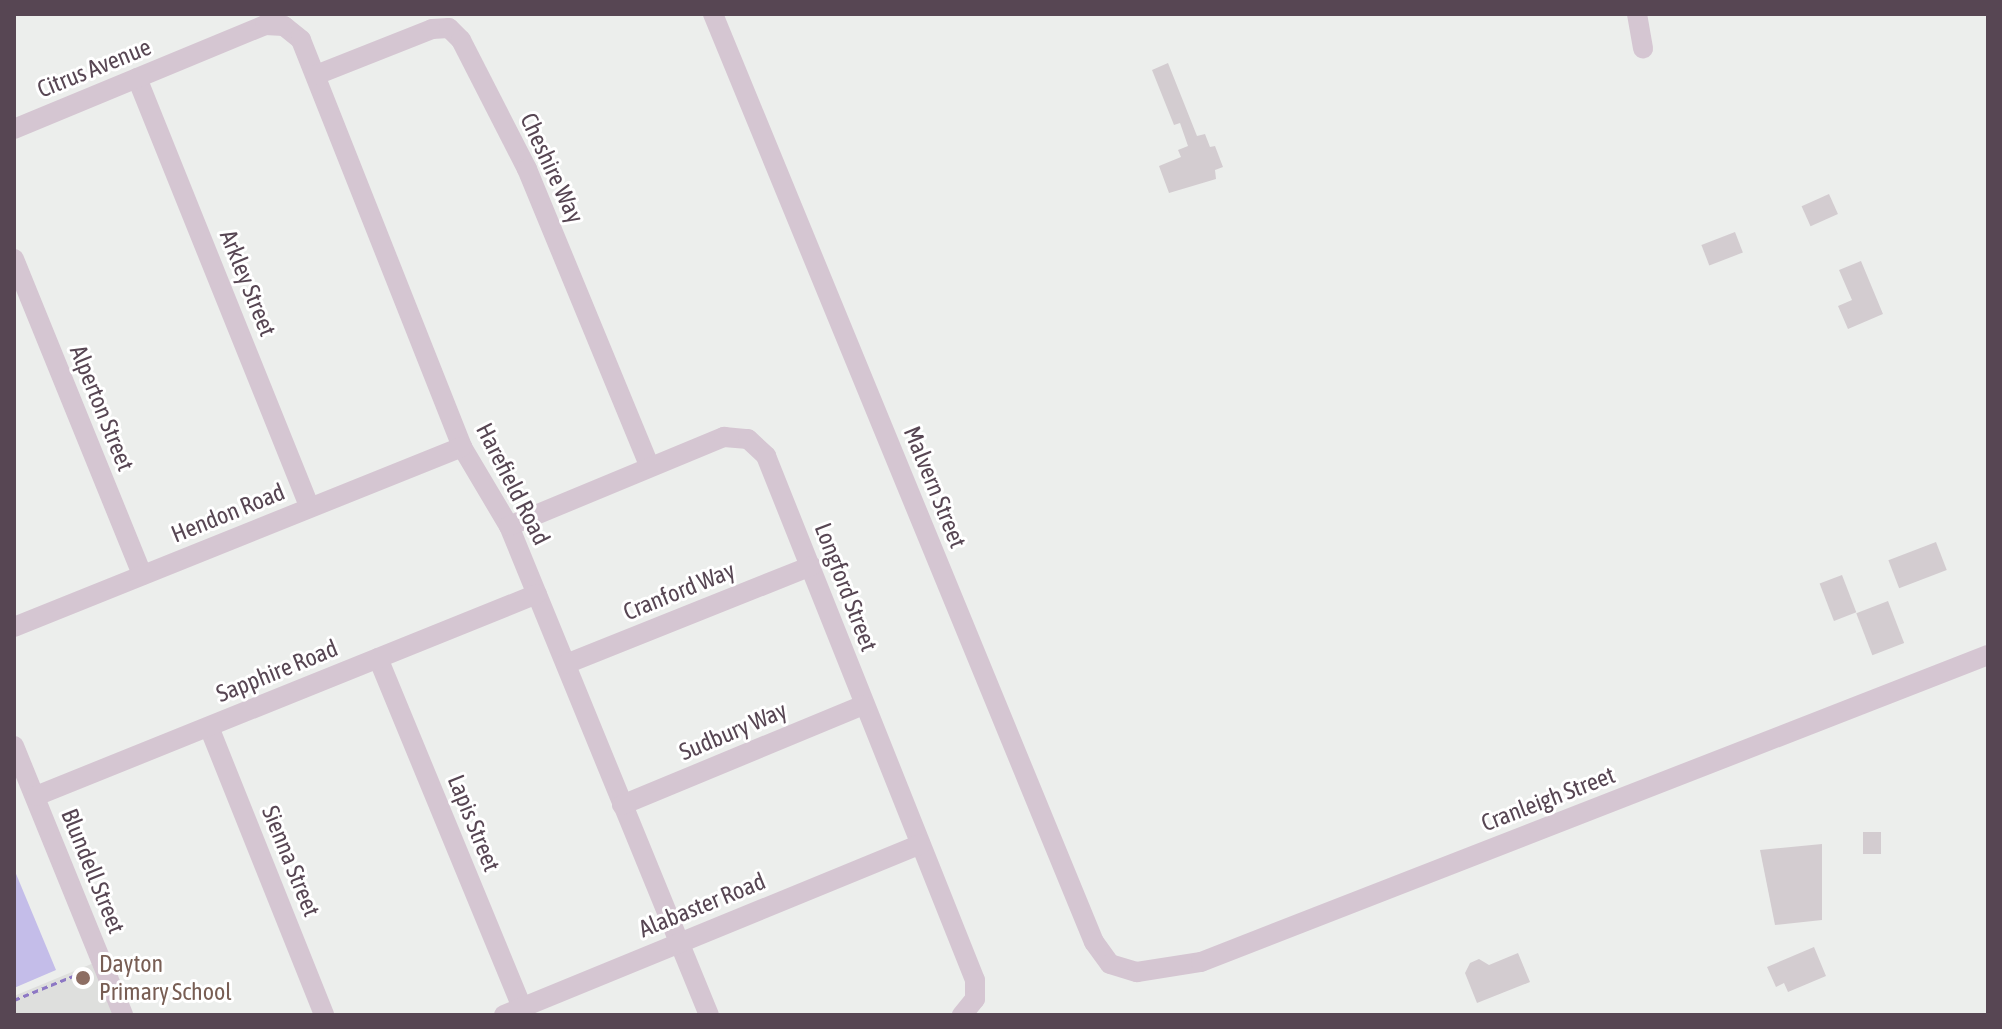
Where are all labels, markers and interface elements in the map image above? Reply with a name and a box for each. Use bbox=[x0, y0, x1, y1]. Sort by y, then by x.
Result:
street label: Citrus Avenue bbox=[33, 32, 155, 104]
street label: Cheshire Way bbox=[514, 108, 590, 228]
street label: Arkley Street bbox=[214, 226, 282, 340]
street label: Alperton Street bbox=[64, 341, 140, 475]
street label: Harefield Road bbox=[470, 418, 556, 550]
street label: Malvern Street bbox=[898, 422, 972, 552]
street label: Hendon Road bbox=[167, 477, 289, 549]
street label: Longford Street bbox=[808, 519, 884, 655]
street label: Cranford Way bbox=[619, 556, 739, 626]
street label: Sapphire Road bbox=[212, 634, 342, 708]
street label: Sudbury Way bbox=[675, 695, 791, 767]
street label: Cranleigh Street bbox=[1477, 760, 1619, 838]
street label: Lapis Street bbox=[442, 770, 506, 876]
street label: Sienna Street bbox=[256, 801, 326, 921]
street label: Blundell Street bbox=[55, 804, 131, 938]
street label: Alabaster Road bbox=[634, 867, 770, 943]
place label: Dayton Primary School bbox=[99, 950, 232, 1006]
marker: Dayton Primary School bbox=[74, 969, 92, 987]

